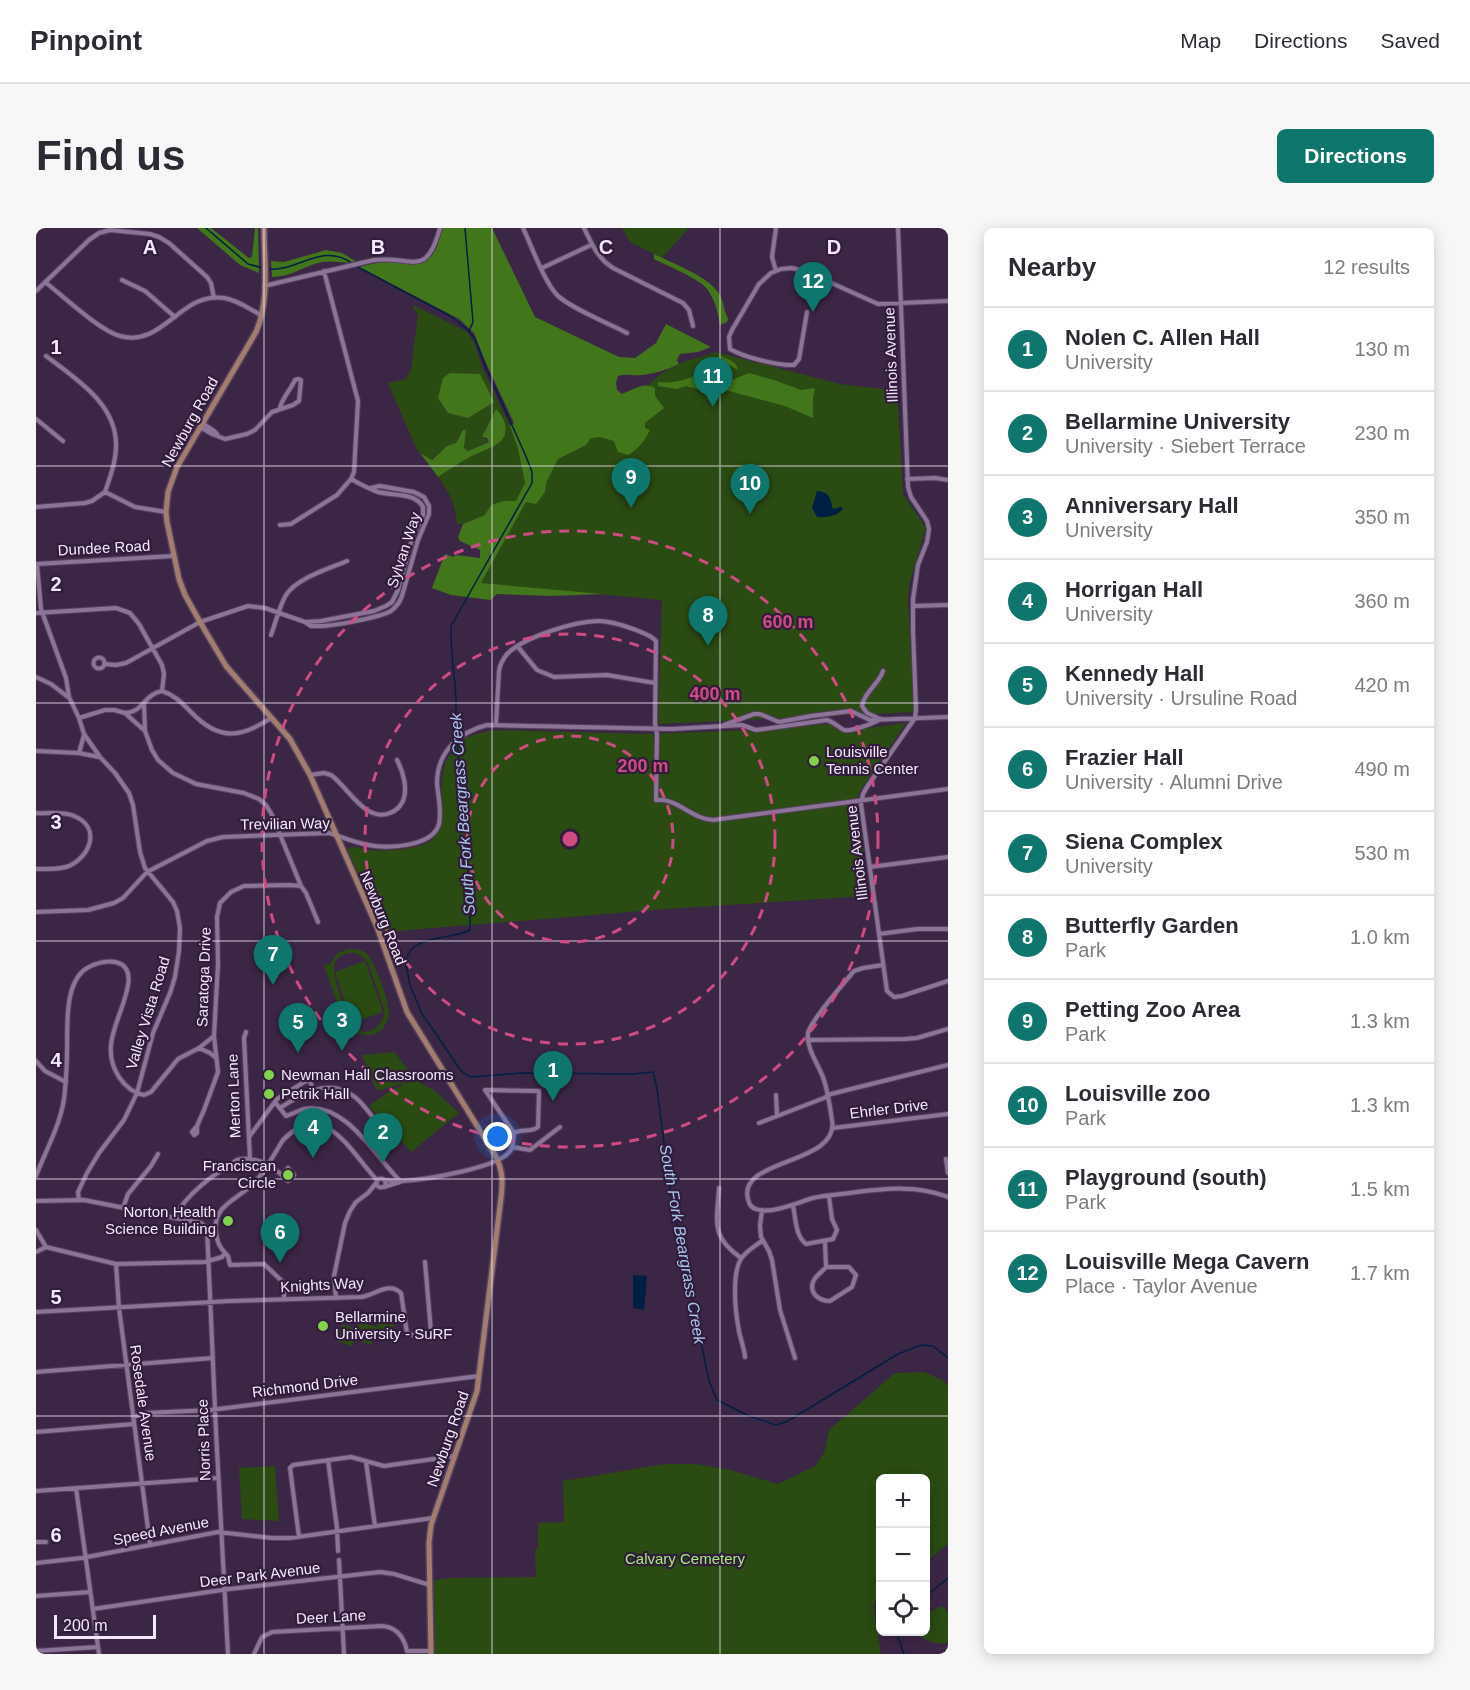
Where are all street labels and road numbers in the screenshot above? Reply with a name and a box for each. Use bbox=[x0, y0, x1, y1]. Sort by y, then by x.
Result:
street label: Illinois Avenue bbox=[880, 307, 901, 403]
street label: Newburg Road bbox=[158, 374, 221, 470]
street label: Sylvan Way bbox=[383, 509, 424, 590]
street label: Dundee Road bbox=[57, 537, 151, 558]
street label: Illinois Avenue bbox=[842, 805, 871, 902]
street label: Trevilian Way bbox=[240, 814, 330, 833]
street label: Newburg Road bbox=[357, 868, 410, 967]
street label: Saratoga Drive bbox=[193, 927, 214, 1027]
street label: Valley Vista Road bbox=[122, 954, 173, 1071]
street label: Merton Lane bbox=[224, 1054, 243, 1138]
street label: Ehrler Drive bbox=[849, 1095, 929, 1122]
street label: Knights Way bbox=[280, 1274, 365, 1295]
street label: Rosedale Avenue bbox=[127, 1344, 160, 1462]
street label: Richmond Drive bbox=[251, 1371, 359, 1400]
street label: Newburg Road bbox=[423, 1389, 472, 1489]
street label: Norris Place bbox=[194, 1399, 213, 1481]
street label: Speed Avenue bbox=[112, 1513, 210, 1548]
street label: Deer Park Avenue bbox=[199, 1559, 321, 1590]
street label: Deer Lane bbox=[296, 1606, 366, 1627]

